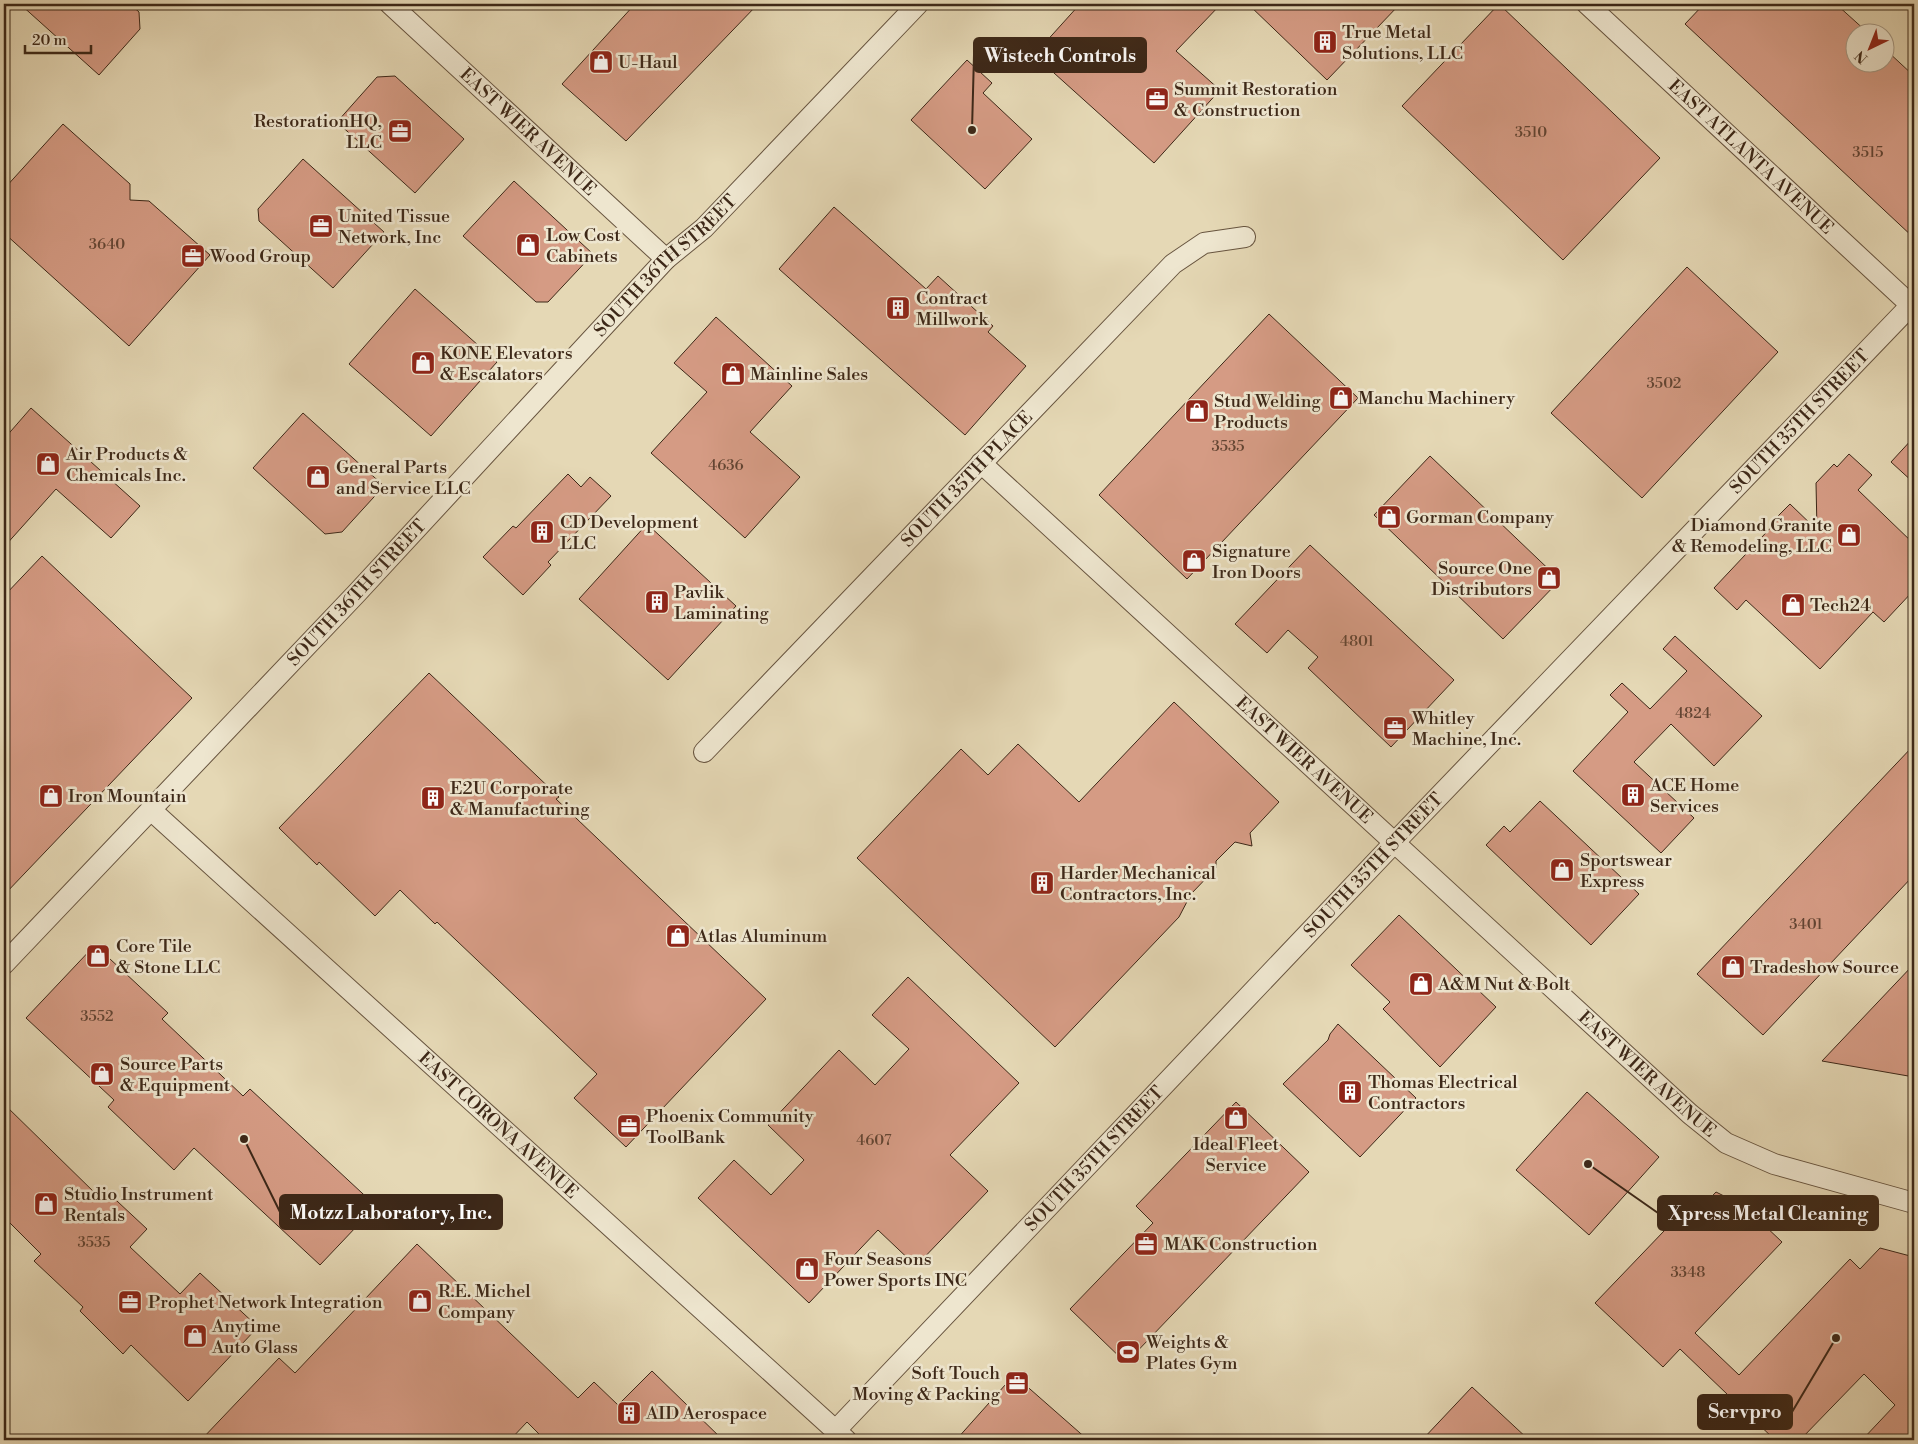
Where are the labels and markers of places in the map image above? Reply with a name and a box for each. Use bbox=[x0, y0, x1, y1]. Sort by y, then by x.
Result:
place label: True Metal Solutions, LLC bbox=[1342, 21, 1463, 65]
building icon: True Metal Solutions, LLC bbox=[1312, 29, 1338, 55]
callout: Wistech Controls bbox=[974, 38, 1146, 72]
shop icon: U-Haul bbox=[588, 49, 614, 75]
place label: U-Haul bbox=[618, 51, 678, 74]
place label: Summit Restoration & Construction bbox=[1174, 78, 1338, 122]
office icon: Summit Restoration & Construction bbox=[1144, 86, 1170, 112]
place label: RestorationHQ, LLC bbox=[254, 110, 382, 154]
office icon: RestorationHQ, LLC bbox=[387, 118, 413, 144]
place label: United Tissue Network, Inc bbox=[338, 205, 450, 249]
office icon: United Tissue Network, Inc bbox=[308, 213, 334, 239]
place label: Low Cost Cabinets bbox=[546, 224, 621, 268]
shop icon: Low Cost Cabinets bbox=[515, 232, 541, 258]
office icon: Wood Group bbox=[180, 243, 206, 269]
place label: Wood Group bbox=[209, 245, 311, 268]
place label: Contract Millwork bbox=[916, 287, 989, 331]
building icon: Contract Millwork bbox=[885, 295, 911, 321]
place label: KONE Elevators & Escalators bbox=[440, 342, 573, 386]
shop icon: KONE Elevators & Escalators bbox=[410, 350, 436, 376]
shop icon: Mainline Sales bbox=[720, 361, 746, 387]
place label: Mainline Sales bbox=[750, 363, 868, 386]
shop icon: Manchu Machinery bbox=[1328, 385, 1354, 411]
place label: Manchu Machinery bbox=[1358, 387, 1515, 410]
place label: Stud Welding Products bbox=[1214, 390, 1321, 434]
shop icon: Stud Welding Products bbox=[1184, 398, 1210, 424]
place label: Air Products & Chemicals Inc. bbox=[65, 443, 188, 487]
shop icon: Air Products & Chemicals Inc. bbox=[35, 451, 61, 477]
place label: General Parts and Service LLC bbox=[336, 456, 471, 500]
shop icon: General Parts and Service LLC bbox=[305, 464, 331, 490]
shop icon: Gorman Company bbox=[1376, 504, 1402, 530]
place label: Gorman Company bbox=[1406, 506, 1554, 529]
place label: CD Development LLC bbox=[560, 511, 699, 555]
place label: Diamond Granite & Remodeling, LLC bbox=[1672, 514, 1832, 558]
building icon: CD Development LLC bbox=[529, 519, 555, 545]
shop icon: Diamond Granite & Remodeling, LLC bbox=[1836, 522, 1862, 548]
place label: Signature Iron Doors bbox=[1212, 540, 1301, 584]
shop icon: Signature Iron Doors bbox=[1181, 548, 1207, 574]
place label: Source One Distributors bbox=[1431, 557, 1532, 601]
shop icon: Source One Distributors bbox=[1536, 565, 1562, 591]
place label: Pavlik Laminating bbox=[674, 581, 770, 625]
building icon: Pavlik Laminating bbox=[644, 589, 670, 615]
shop icon: Tech24 bbox=[1780, 592, 1806, 618]
place label: Tech24 bbox=[1810, 594, 1871, 617]
place label: Whitley Machine, Inc. bbox=[1411, 707, 1521, 751]
office icon: Whitley Machine, Inc. bbox=[1382, 715, 1408, 741]
place label: ACE Home Services bbox=[1649, 774, 1739, 818]
place label: E2U Corporate & Manufacturing bbox=[450, 777, 590, 821]
building icon: ACE Home Services bbox=[1620, 782, 1646, 808]
shop icon: Iron Mountain bbox=[38, 783, 64, 809]
place label: Iron Mountain bbox=[68, 785, 187, 808]
building icon: E2U Corporate & Manufacturing bbox=[420, 785, 446, 811]
place label: Sportswear Express bbox=[1580, 849, 1672, 893]
shop icon: Sportswear Express bbox=[1549, 857, 1575, 883]
place label: Harder Mechanical Contractors, Inc. bbox=[1060, 862, 1217, 906]
building icon: Harder Mechanical Contractors, Inc. bbox=[1029, 870, 1055, 896]
shop icon: Atlas Aluminum bbox=[665, 923, 691, 949]
place label: Atlas Aluminum bbox=[695, 925, 828, 948]
place label: Core Tile & Stone LLC bbox=[116, 935, 220, 979]
shop icon: Core Tile & Stone LLC bbox=[85, 943, 111, 969]
shop icon: Tradeshow Source bbox=[1720, 954, 1746, 980]
place label: Tradeshow Source bbox=[1750, 956, 1899, 979]
shop icon: A&M Nut & Bolt bbox=[1408, 971, 1434, 997]
place label: A&M Nut & Bolt bbox=[1437, 973, 1571, 996]
place label: Source Parts & Equipment bbox=[120, 1053, 231, 1097]
shop icon: Source Parts & Equipment bbox=[89, 1061, 115, 1087]
place label: Thomas Electrical Contractors bbox=[1368, 1071, 1518, 1115]
building icon: Thomas Electrical Contractors bbox=[1337, 1079, 1363, 1105]
place label: Phoenix Community ToolBank bbox=[646, 1105, 814, 1149]
shop icon: Ideal Fleet Service bbox=[1223, 1105, 1249, 1131]
office icon: Phoenix Community ToolBank bbox=[616, 1113, 642, 1139]
place label: Ideal Fleet Service bbox=[1193, 1133, 1280, 1177]
place label: Studio Instrument Rentals bbox=[64, 1183, 214, 1227]
shop icon: Studio Instrument Rentals bbox=[33, 1191, 59, 1217]
callout: Motzz Laboratory, Inc. bbox=[280, 1195, 502, 1229]
callout: Xpress Metal Cleaning bbox=[1658, 1196, 1878, 1230]
office icon: MAK Construction bbox=[1133, 1231, 1159, 1257]
place label: MAK Construction bbox=[1164, 1233, 1318, 1256]
place label: Four Seasons Power Sports INC bbox=[824, 1248, 967, 1292]
shop icon: Four Seasons Power Sports INC bbox=[794, 1256, 820, 1282]
place label: R.E. Michel Company bbox=[438, 1280, 531, 1324]
shop icon: R.E. Michel Company bbox=[407, 1288, 433, 1314]
office icon: Prophet Network Integration bbox=[117, 1289, 143, 1315]
place label: Prophet Network Integration bbox=[148, 1291, 383, 1314]
place label: Anytime Auto Glass bbox=[211, 1315, 298, 1359]
shop icon: Anytime Auto Glass bbox=[182, 1323, 208, 1349]
place label: Weights & Plates Gym bbox=[1145, 1331, 1238, 1375]
sports icon: Weights & Plates Gym bbox=[1115, 1339, 1141, 1365]
place label: Soft Touch Moving & Packing bbox=[853, 1362, 1001, 1406]
office icon: Soft Touch Moving & Packing bbox=[1004, 1370, 1030, 1396]
callout: Servpro bbox=[1698, 1395, 1792, 1429]
building icon: AID Aerospace bbox=[616, 1400, 642, 1426]
place label: AID Aerospace bbox=[645, 1402, 767, 1425]

